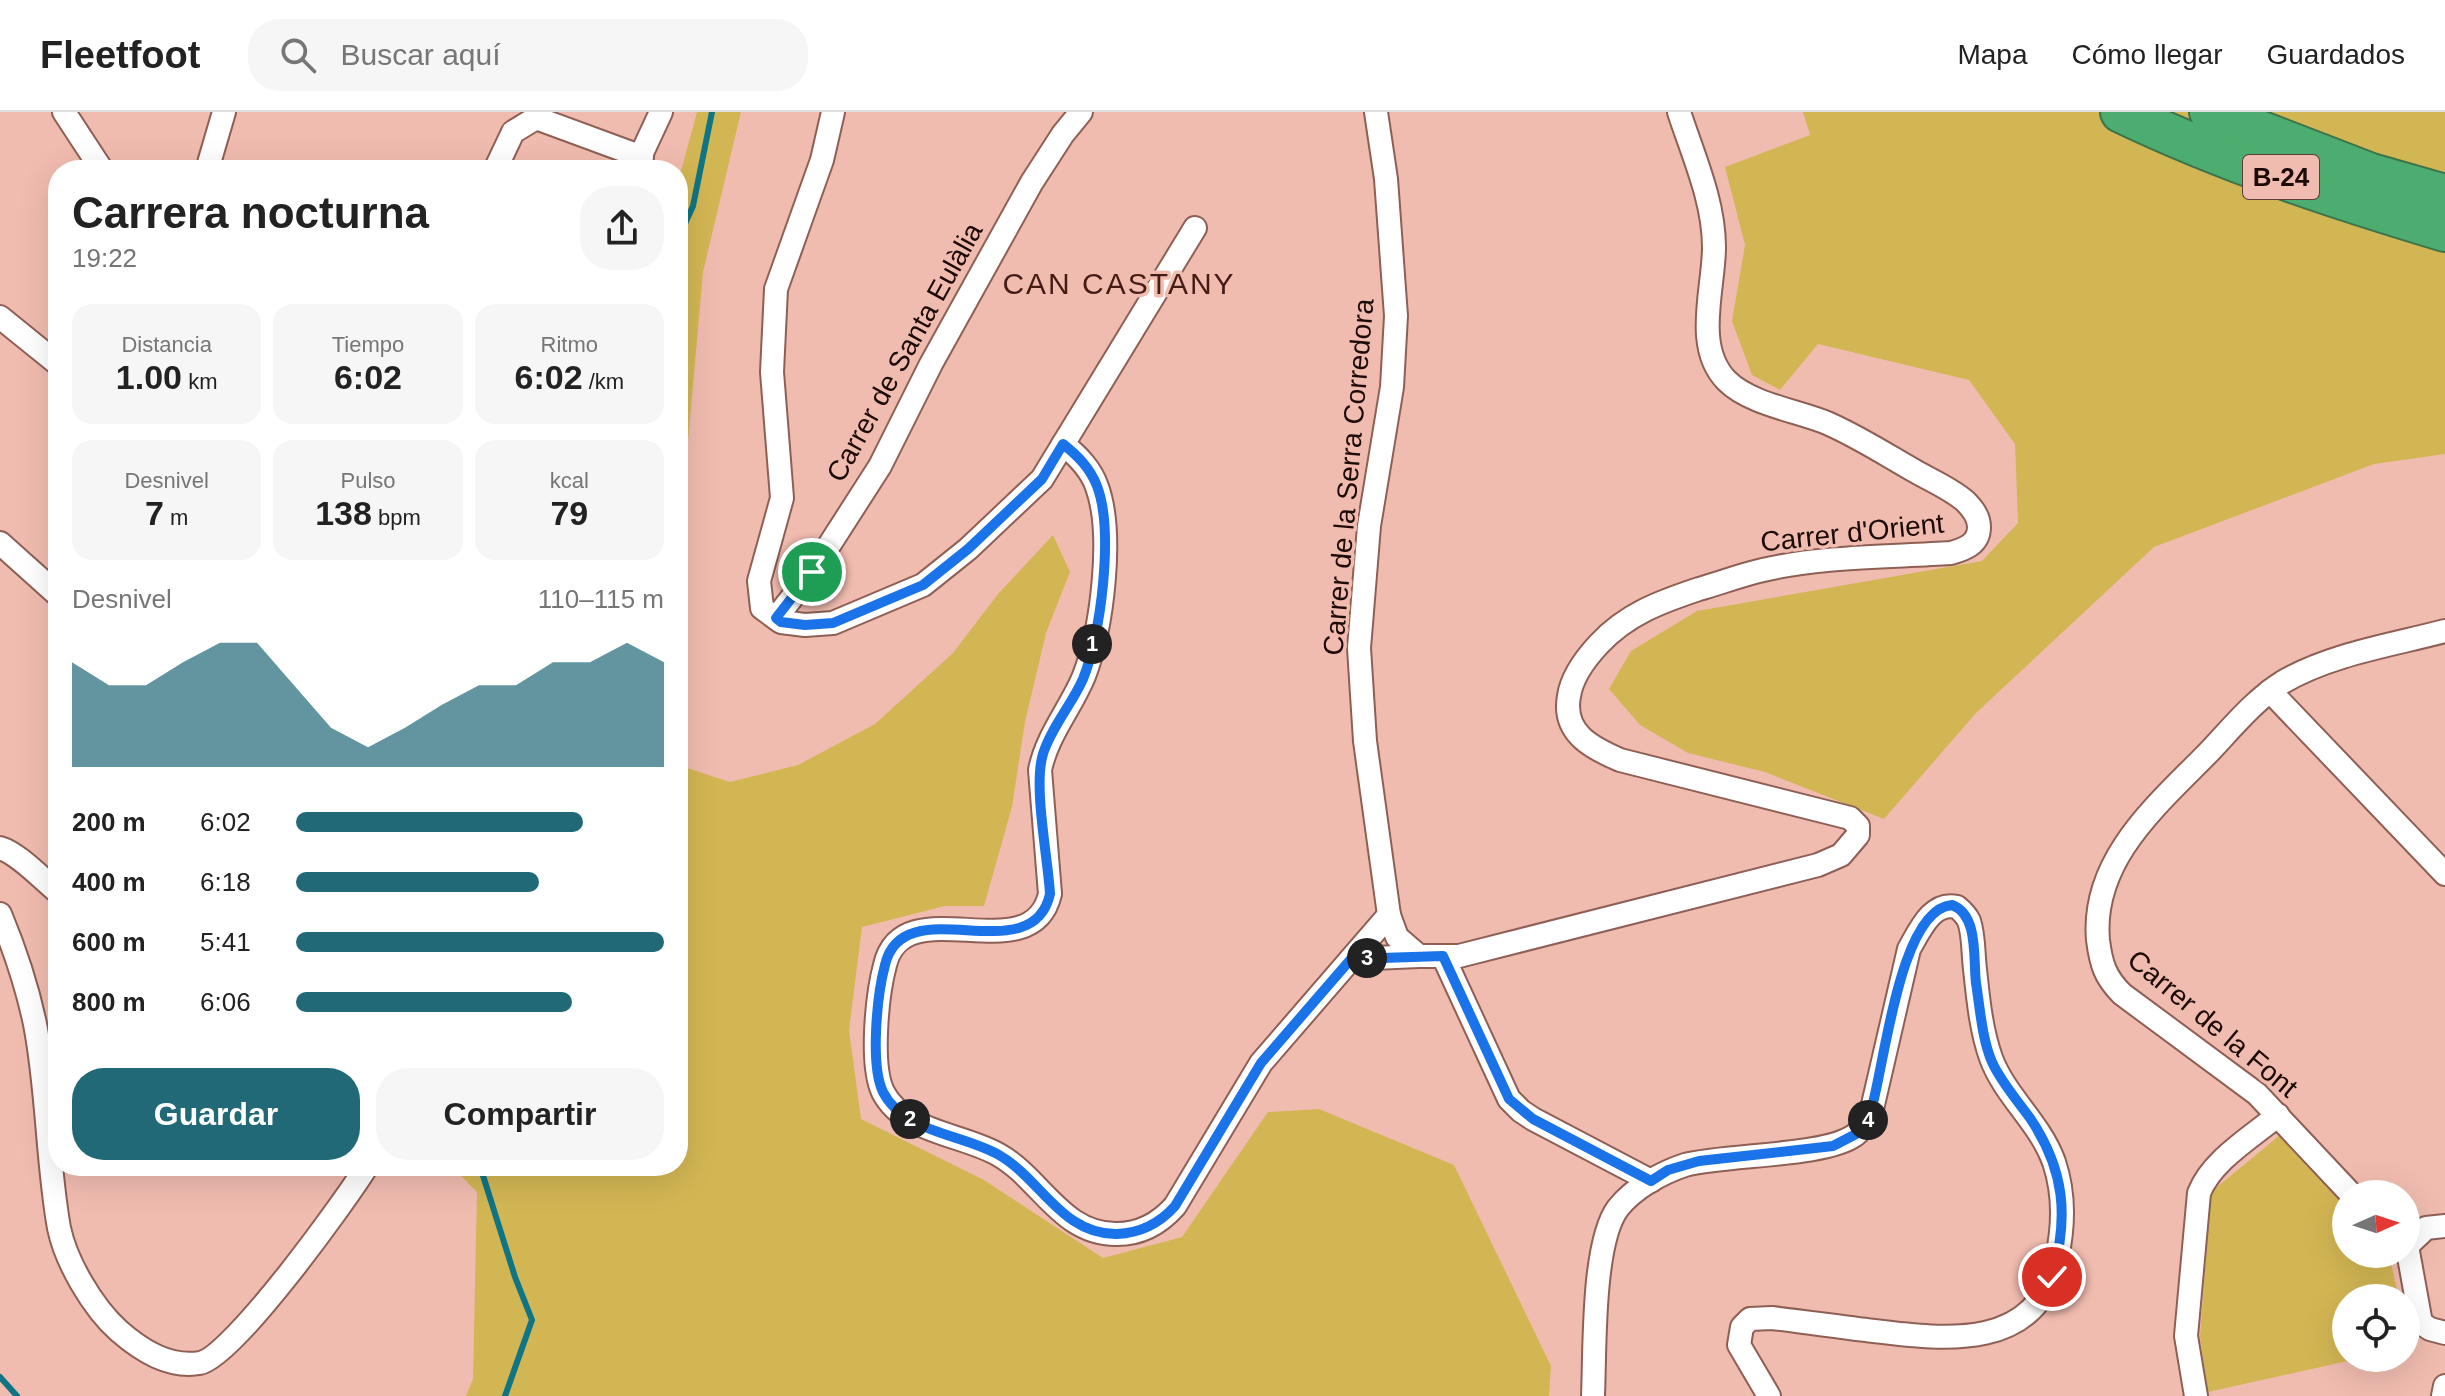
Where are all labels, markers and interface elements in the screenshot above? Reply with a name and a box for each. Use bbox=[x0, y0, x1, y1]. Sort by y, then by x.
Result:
search box bbox=[248, 19, 808, 91]
icon: search bbox=[276, 33, 320, 77]
text: Fleetfoot bbox=[40, 34, 200, 76]
text: Buscar aquí bbox=[340, 38, 501, 71]
text: Mapa bbox=[1957, 39, 2028, 70]
text: Cómo llegar bbox=[2072, 39, 2222, 70]
text: Guardados bbox=[2266, 39, 2405, 70]
road number: B-24 bbox=[2243, 155, 2319, 199]
button: share bbox=[580, 186, 664, 270]
text: Carrera nocturna bbox=[72, 188, 429, 237]
street label: Carrer de Santa Eulàlia bbox=[820, 217, 989, 487]
text: 19:22 bbox=[72, 243, 137, 273]
district label: CAN CASTANY bbox=[1002, 267, 1236, 300]
street label: Carrer de la Serra Corredora bbox=[1317, 297, 1380, 657]
text: Distancia bbox=[121, 332, 212, 357]
text: Tiempo bbox=[332, 332, 404, 357]
text: Ritmo bbox=[541, 332, 598, 357]
text: 1.00 bbox=[116, 358, 182, 396]
text: 6:02 bbox=[334, 358, 402, 396]
text: 6:02 bbox=[515, 358, 583, 396]
text: km bbox=[182, 369, 217, 394]
text: /km bbox=[583, 369, 624, 394]
text: Desnivel bbox=[124, 468, 209, 493]
text: Pulso bbox=[340, 468, 396, 493]
text: kcal bbox=[550, 468, 589, 493]
text: 7 bbox=[145, 494, 164, 532]
text: 138 bbox=[315, 494, 372, 532]
text: 79 bbox=[550, 494, 588, 532]
text: m bbox=[164, 505, 188, 530]
text: bpm bbox=[372, 505, 421, 530]
street label: Carrer d'Orient bbox=[1759, 507, 1946, 558]
pin bbox=[778, 538, 846, 606]
icon: arrive bbox=[790, 550, 834, 594]
text: Desnivel bbox=[72, 584, 172, 614]
text: 110–115 m bbox=[538, 584, 664, 614]
pin: 1 bbox=[1072, 624, 1112, 664]
text: 1 bbox=[1086, 631, 1098, 656]
text: 200 m bbox=[72, 807, 146, 837]
text: 6:02 bbox=[200, 807, 251, 837]
text: 400 m bbox=[72, 867, 146, 897]
text: 6:18 bbox=[200, 867, 251, 897]
text: 600 m bbox=[72, 927, 146, 957]
text: 5:41 bbox=[200, 927, 251, 957]
pin: 3 bbox=[1347, 938, 1387, 978]
street label: Carrer de la Font bbox=[2122, 943, 2304, 1103]
text: 3 bbox=[1361, 945, 1373, 970]
text: 800 m bbox=[72, 987, 146, 1017]
text: 6:06 bbox=[200, 987, 251, 1017]
button: Guardar bbox=[72, 1068, 360, 1160]
button: Compartir bbox=[376, 1068, 664, 1160]
pin: 2 bbox=[890, 1099, 930, 1139]
pin: 4 bbox=[1848, 1100, 1888, 1140]
text: 2 bbox=[904, 1106, 916, 1131]
text: 4 bbox=[1862, 1107, 1874, 1132]
north arrow bbox=[2332, 1180, 2420, 1268]
map controls bbox=[2332, 1180, 2420, 1372]
pin bbox=[2018, 1243, 2086, 1311]
icon: check bbox=[2030, 1255, 2074, 1299]
button: locate bbox=[2332, 1284, 2420, 1372]

